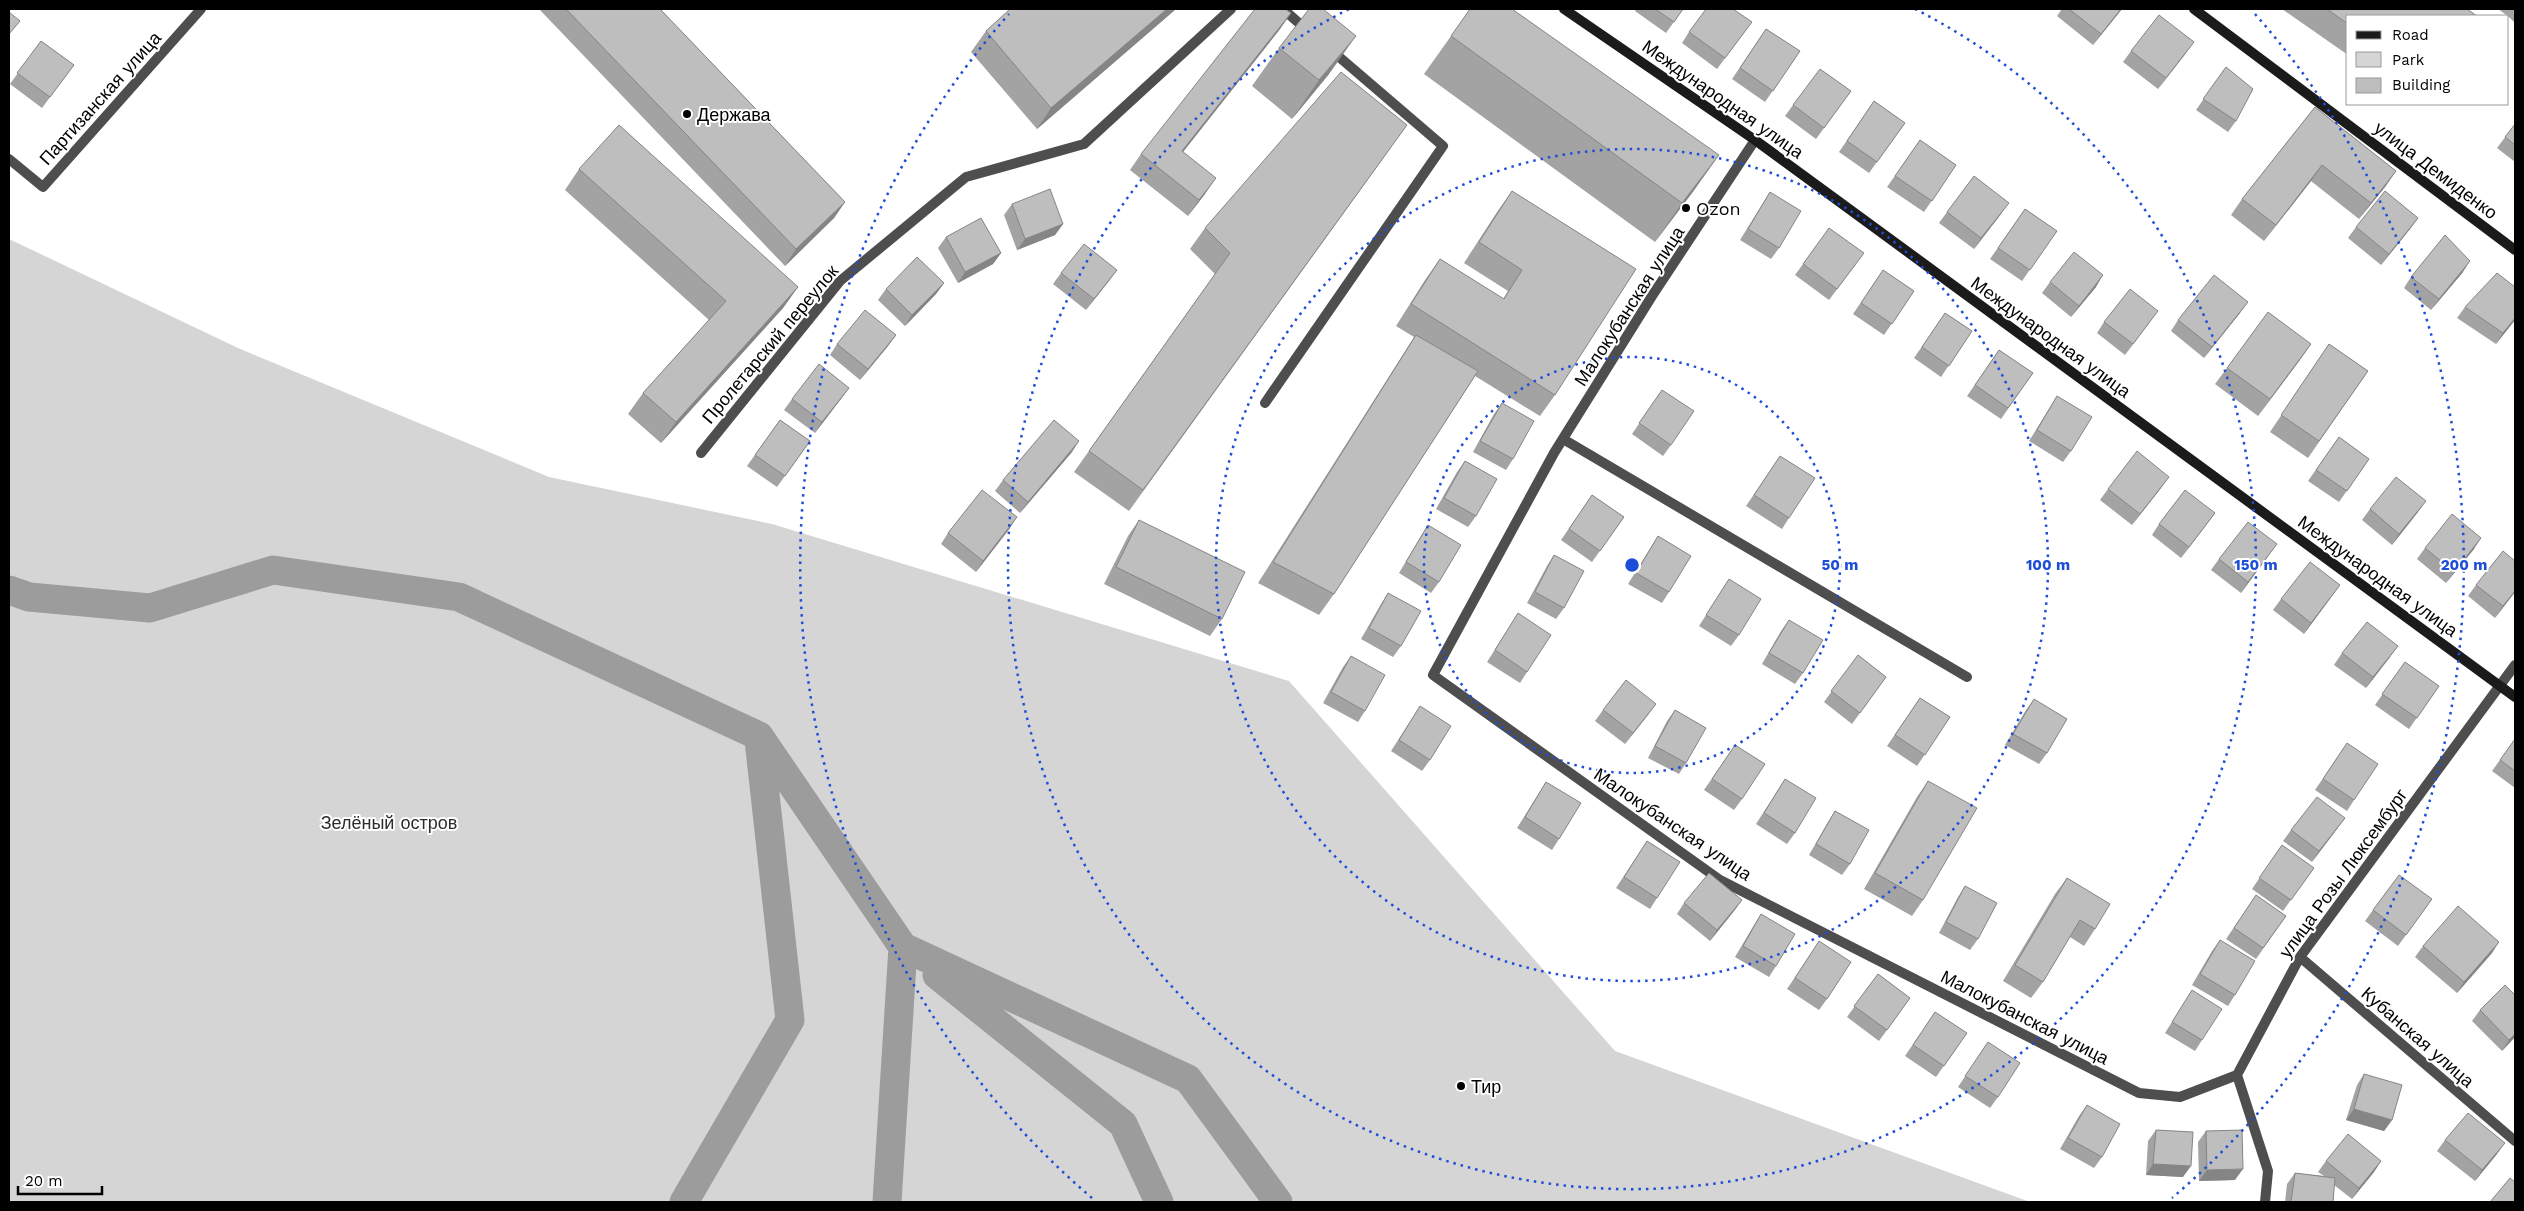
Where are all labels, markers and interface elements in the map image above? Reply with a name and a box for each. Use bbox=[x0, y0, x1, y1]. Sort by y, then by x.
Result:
legend bbox=[2346, 15, 2509, 105]
street label: Партизанская улица bbox=[35, 26, 166, 169]
text: Road bbox=[2392, 26, 2429, 44]
street label: Международная улица bbox=[1638, 35, 1808, 163]
text: Park bbox=[2392, 51, 2425, 69]
text: Building bbox=[2392, 76, 2450, 94]
place label: Держава bbox=[697, 104, 772, 125]
marker: Держава bbox=[681, 108, 693, 120]
street label: улица Демиденко bbox=[2370, 117, 2502, 223]
place label: Ozon bbox=[1696, 198, 1741, 219]
marker: Ozon bbox=[1680, 202, 1692, 214]
street label: Малокубанская улица bbox=[1570, 222, 1689, 390]
street label: Пролетарский переулок bbox=[698, 260, 843, 428]
street label: Международная улица bbox=[1967, 272, 2136, 402]
street label: Международная улица bbox=[2294, 511, 2463, 641]
centre of rings bbox=[1623, 556, 1641, 574]
text: 50 m bbox=[1822, 556, 1858, 574]
text: 100 m bbox=[2026, 556, 2070, 574]
text: 150 m bbox=[2234, 556, 2278, 574]
text: 200 m bbox=[2441, 556, 2487, 574]
street label: Малокубанская улица bbox=[1590, 763, 1757, 885]
street label: улица Розы Люксембург bbox=[2275, 784, 2412, 962]
park label: Зелёный остров bbox=[321, 812, 457, 833]
street label: Малокубанская улица bbox=[1938, 965, 2113, 1069]
street label: Кубанская улица bbox=[2357, 982, 2479, 1092]
place label: Тир bbox=[1471, 1076, 1501, 1097]
marker: Тир bbox=[1455, 1080, 1467, 1092]
scale bar bbox=[18, 1164, 101, 1196]
text: 20 m bbox=[25, 1172, 63, 1190]

